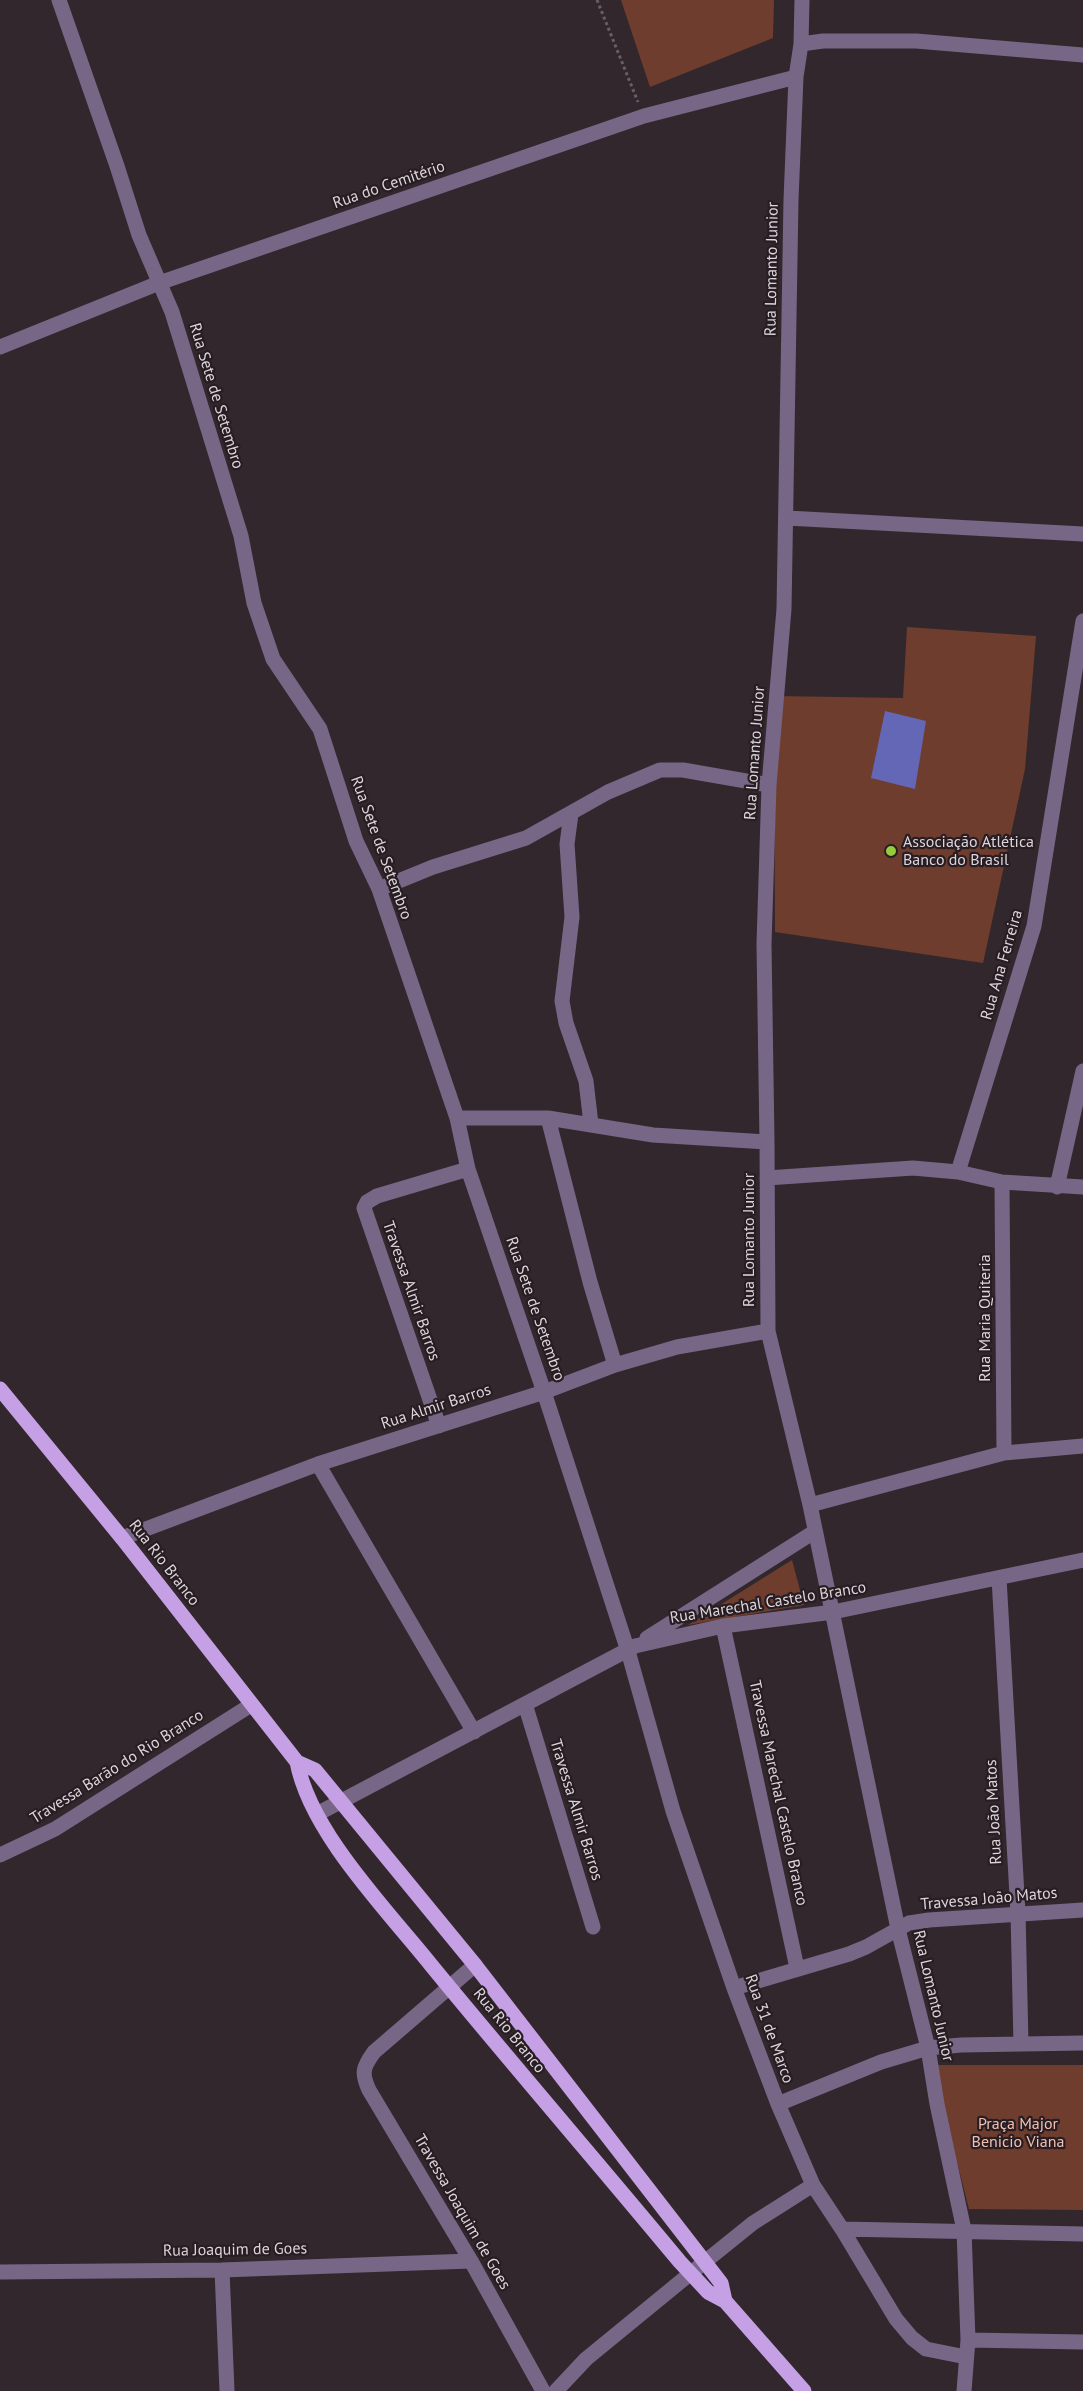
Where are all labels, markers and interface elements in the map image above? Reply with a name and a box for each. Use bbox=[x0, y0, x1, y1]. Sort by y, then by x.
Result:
street label: Rua do Cemitério bbox=[330, 157, 448, 213]
street label: Rua Lomanto Junior bbox=[761, 202, 783, 336]
street label: Rua Sete de Setembro bbox=[185, 321, 247, 471]
street label: Rua Lomanto Junior bbox=[741, 685, 769, 821]
street label: Rua Sete de Setembro bbox=[346, 774, 416, 922]
place label: Associação Atlética Banco do Brasil bbox=[903, 832, 1034, 870]
marker: Associação Atlética Banco do Brasil bbox=[884, 844, 898, 858]
street label: Rua Ana Ferreira bbox=[977, 908, 1027, 1022]
street label: Rua Lomanto Junior bbox=[739, 1173, 759, 1307]
street label: Travessa Almir Barros bbox=[378, 1219, 444, 1363]
street label: Rua Sete de Setembro bbox=[501, 1234, 569, 1384]
street label: Rua Maria Quiteria bbox=[975, 1254, 995, 1382]
street label: Rua Almir Barros bbox=[378, 1380, 494, 1434]
street label: Rua Rio Branco bbox=[124, 1516, 204, 1610]
street label: Rua Marechal Castelo Branco bbox=[669, 1578, 867, 1628]
street label: Travessa Marechal Castelo Branco bbox=[745, 1678, 811, 1908]
street label: Travessa Barão do Rio Branco bbox=[27, 1706, 207, 1828]
street label: Travessa Almir Barros bbox=[545, 1737, 607, 1883]
street label: Rua João Matos bbox=[982, 1759, 1006, 1865]
street label: Travessa João Matos bbox=[920, 1883, 1058, 1915]
street label: Rua Lomanto Junior bbox=[909, 1928, 957, 2064]
street label: Rua 31 de Marco bbox=[740, 1972, 798, 2086]
street label: Rua Rio Branco bbox=[469, 1985, 549, 2077]
park label: Praça Major Benicio Viana bbox=[972, 2114, 1064, 2152]
street label: Travessa Joaquim de Goes bbox=[410, 2131, 514, 2293]
street label: Rua Joaquim de Goes bbox=[163, 2239, 307, 2261]

